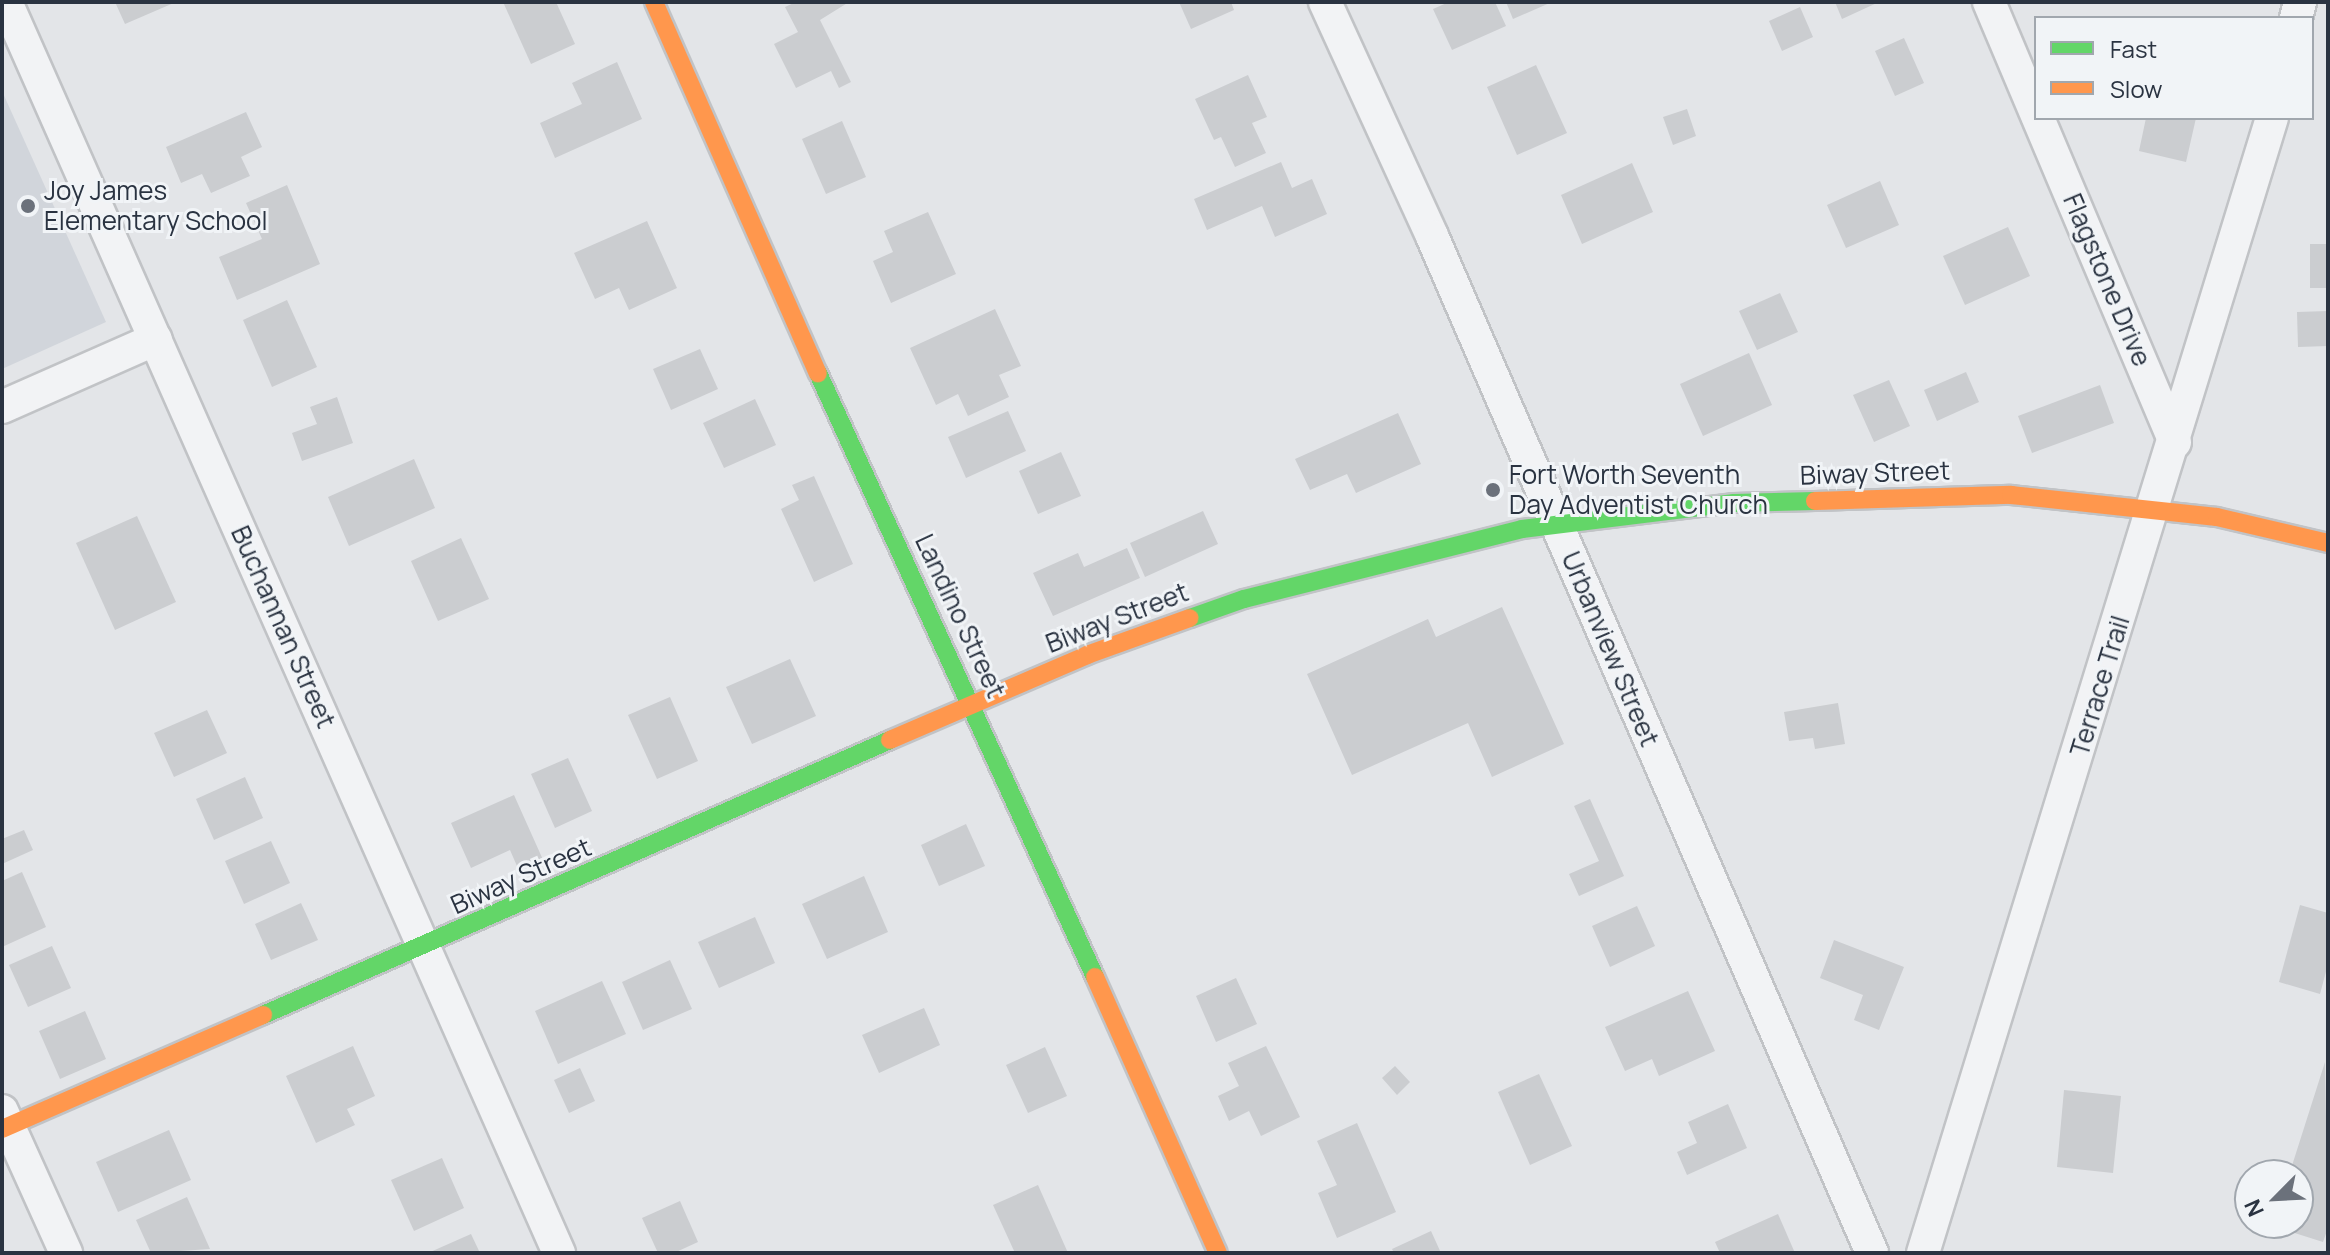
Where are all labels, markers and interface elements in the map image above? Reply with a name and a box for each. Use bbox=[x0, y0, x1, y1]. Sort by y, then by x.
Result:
legend bbox=[2034, 16, 2314, 120]
text: Fast bbox=[2110, 32, 2157, 65]
text: Slow bbox=[2110, 72, 2163, 105]
place label: Joy James Elementary School bbox=[44, 175, 268, 236]
street label: Flagstone Drive bbox=[2057, 189, 2157, 371]
marker: Joy James Elementary School bbox=[19, 197, 37, 215]
street label: Biway Street bbox=[1799, 455, 1951, 491]
place label: Fort Worth Seventh Day Adventist Church bbox=[1509, 459, 1768, 520]
marker: Fort Worth Seventh Day Adventist Church bbox=[1484, 481, 1502, 499]
street label: Buchannan Street bbox=[224, 521, 342, 733]
street label: Landino Street bbox=[908, 529, 1012, 703]
street label: Urbanview Street bbox=[1555, 547, 1665, 751]
street label: Biway Street bbox=[1041, 577, 1193, 659]
street label: Terrace Trail bbox=[2064, 612, 2136, 760]
street label: Biway Street bbox=[446, 831, 596, 921]
north arrow bbox=[2234, 1159, 2314, 1239]
text: N bbox=[2237, 1195, 2271, 1221]

